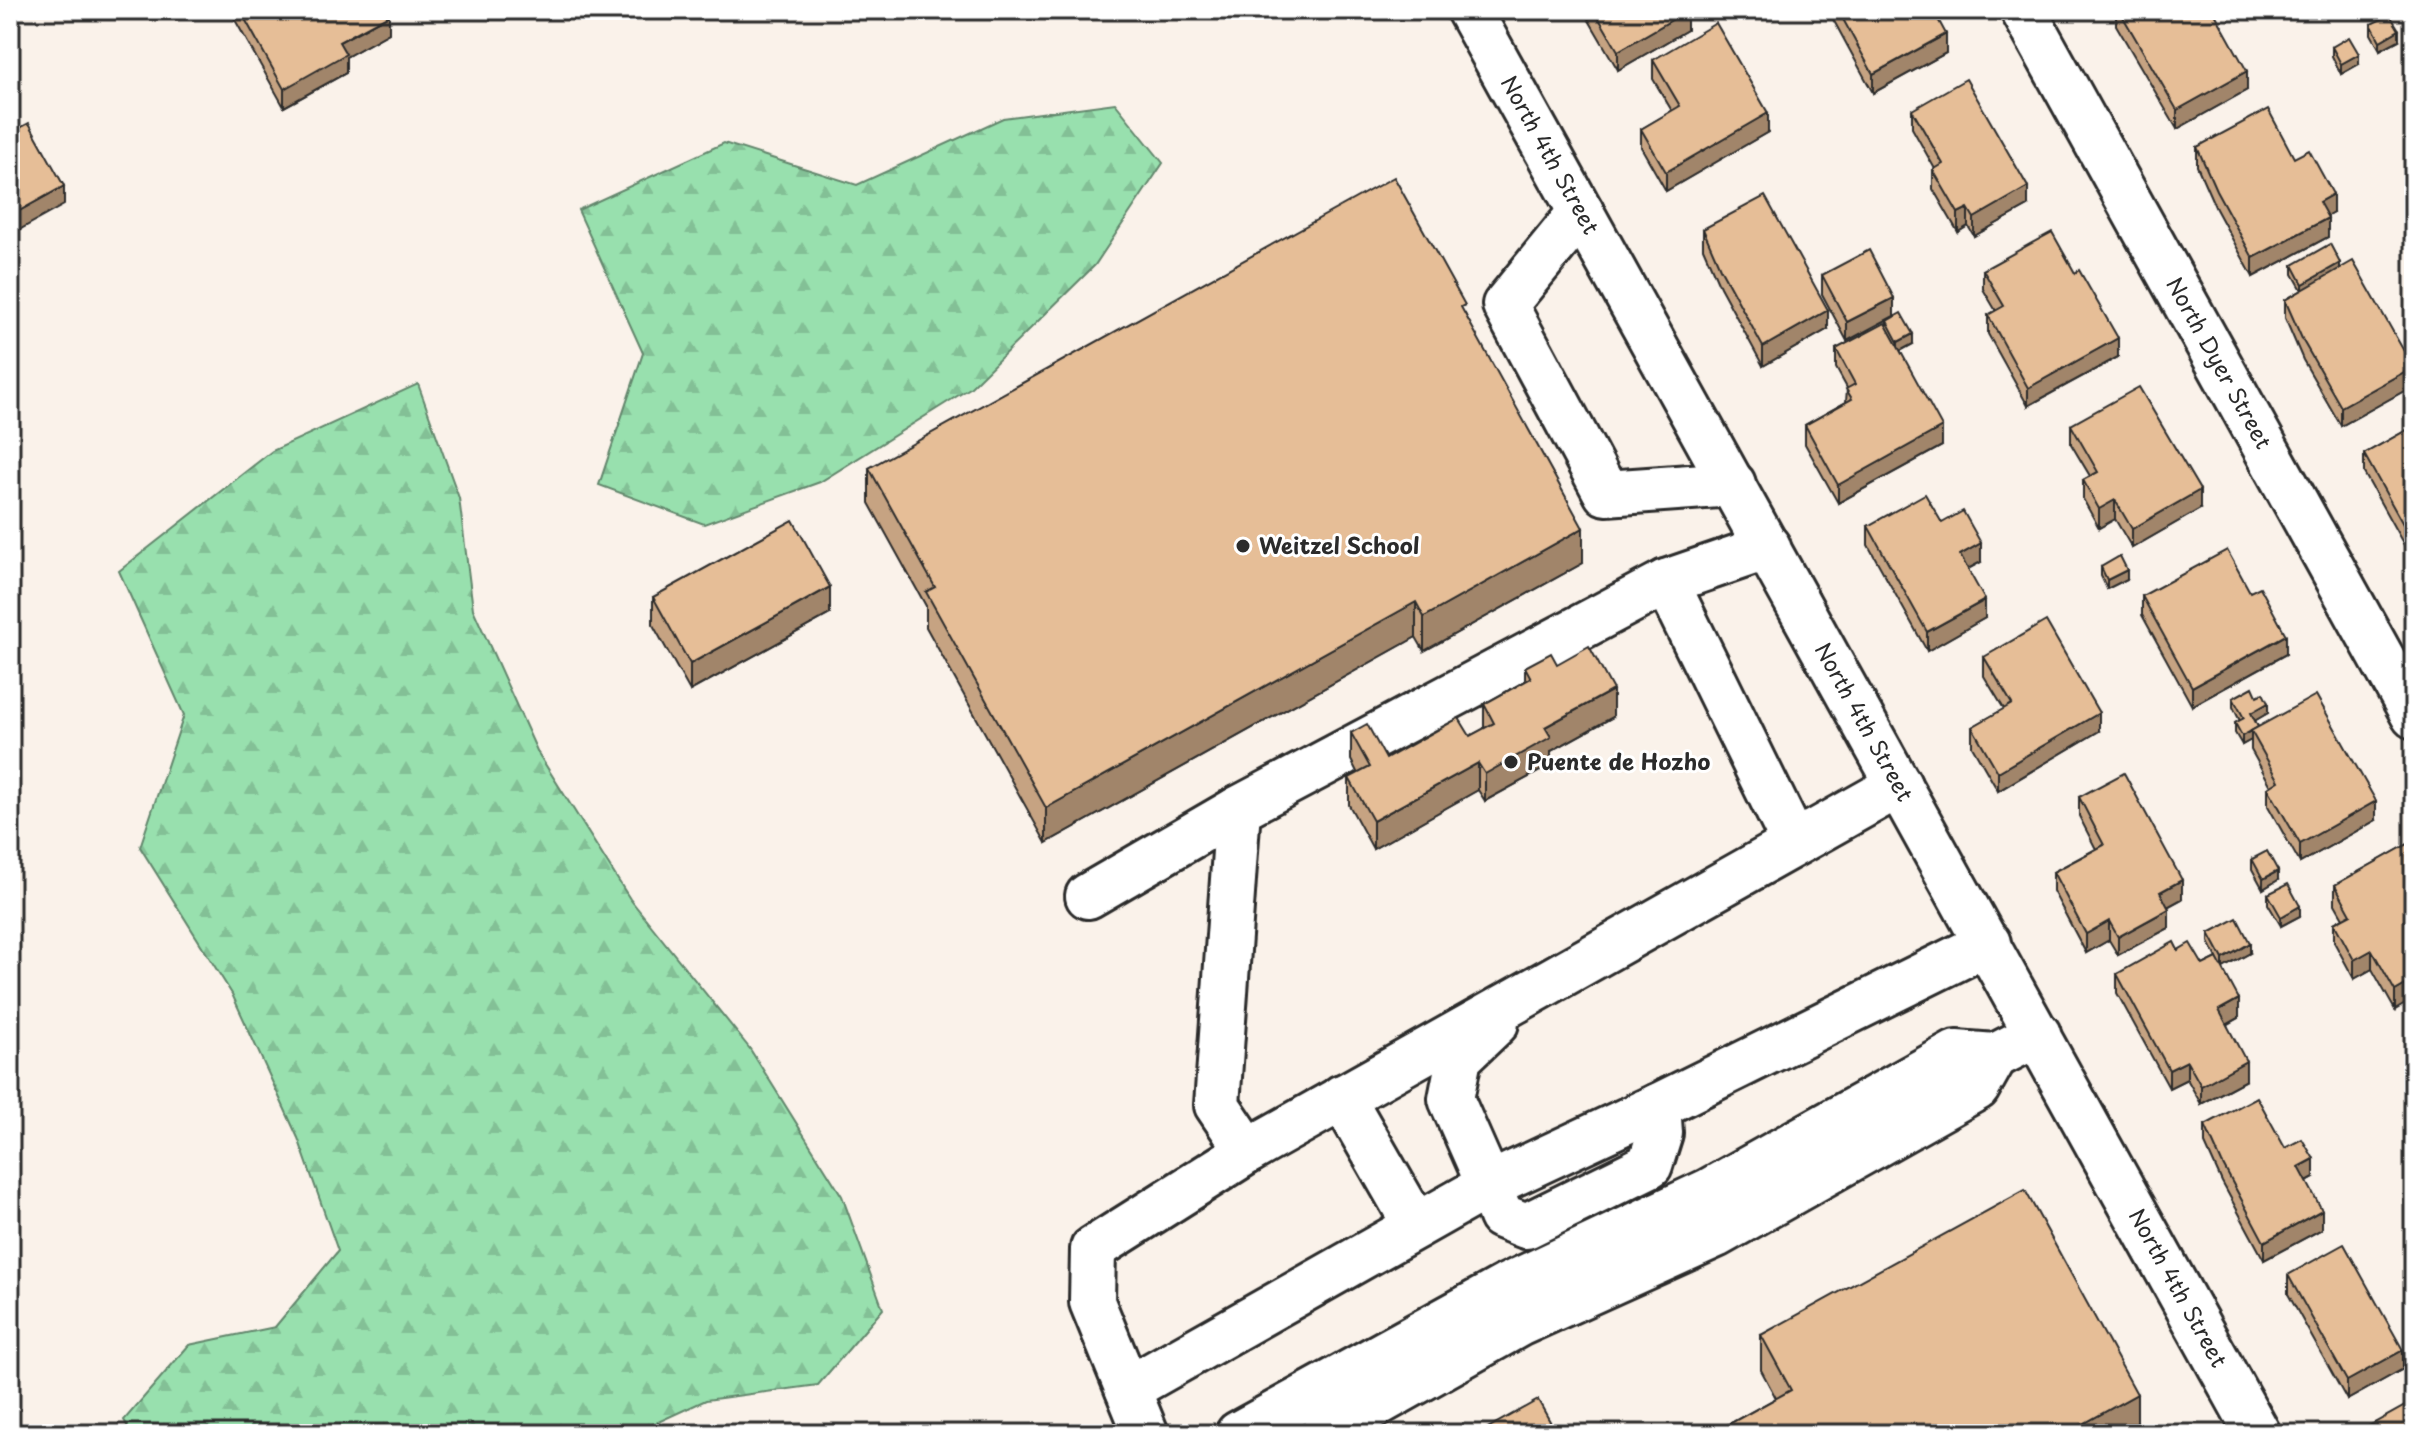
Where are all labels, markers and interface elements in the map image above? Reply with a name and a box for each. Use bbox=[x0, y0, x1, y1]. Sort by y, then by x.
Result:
street label: North 4th Street bbox=[1494, 69, 1609, 240]
street label: North Dyer Street bbox=[2159, 270, 2281, 454]
place label: Weitzel School bbox=[1259, 528, 1419, 561]
marker: Weitzel School bbox=[1234, 537, 1252, 555]
street label: North 4th Street bbox=[1808, 636, 1923, 807]
place label: Puente de Hozho bbox=[1527, 744, 1710, 777]
marker: Puente de Hozho bbox=[1502, 753, 1520, 771]
street label: North 4th Street bbox=[2122, 1202, 2237, 1373]

